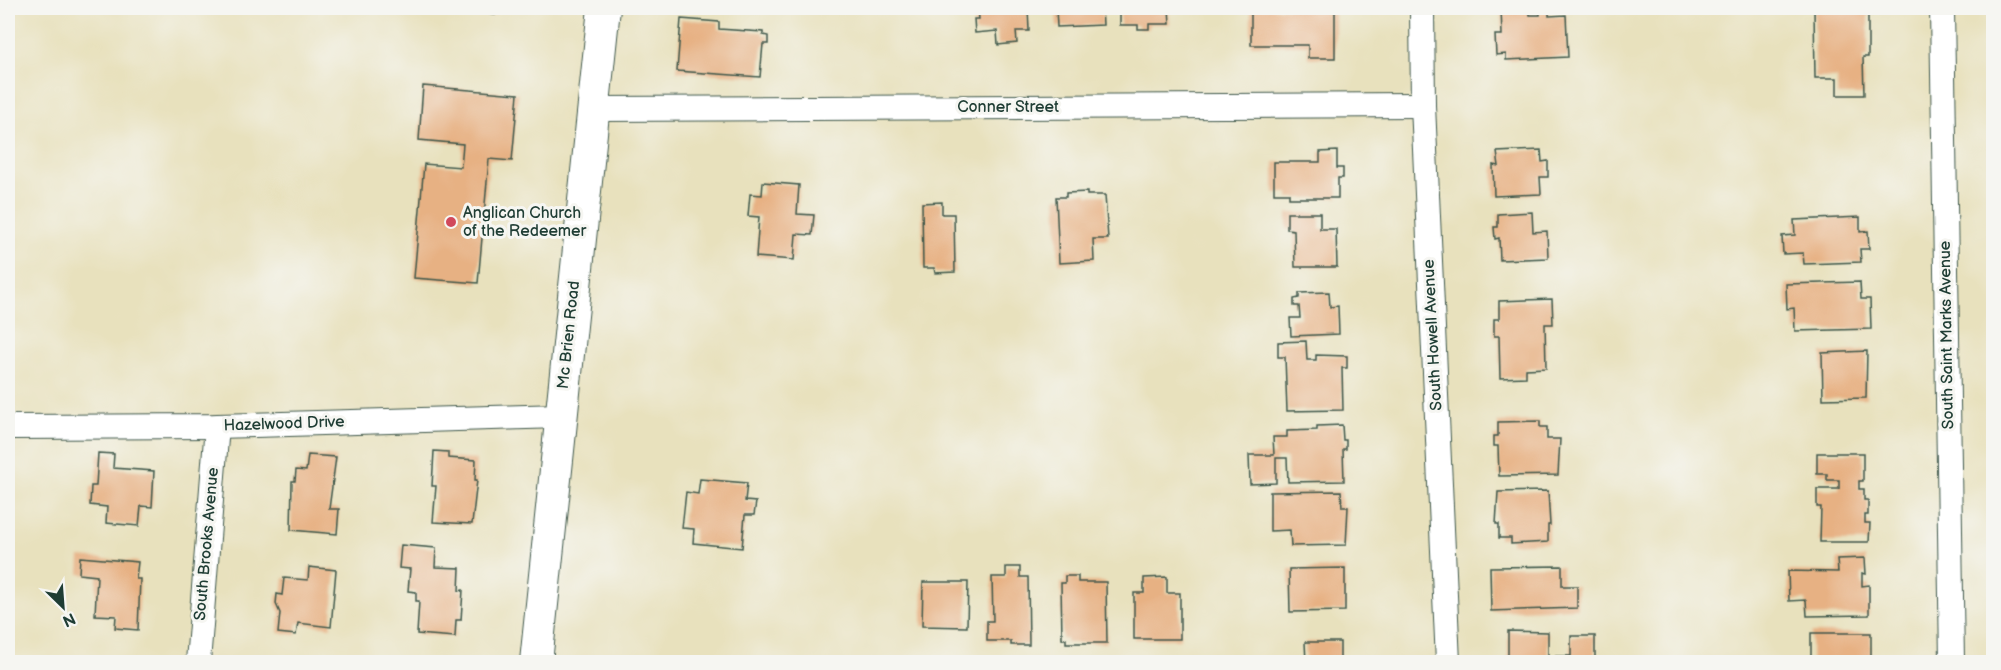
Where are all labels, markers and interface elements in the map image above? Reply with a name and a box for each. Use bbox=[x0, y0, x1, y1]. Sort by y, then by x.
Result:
street label: Conner Street bbox=[957, 98, 1059, 117]
place label: Anglican Church of the Redeemer bbox=[463, 204, 587, 241]
marker: Anglican Church of the Redeemer bbox=[444, 215, 458, 229]
street label: South Saint Marks Avenue bbox=[1936, 240, 1958, 429]
street label: South Howell Avenue bbox=[1420, 258, 1446, 411]
street label: Mc Brien Road bbox=[554, 280, 584, 390]
street label: Hazelwood Drive bbox=[223, 412, 345, 436]
street label: South Brooks Avenue bbox=[191, 466, 223, 622]
north arrow bbox=[33, 577, 93, 637]
text: N bbox=[59, 608, 78, 630]

